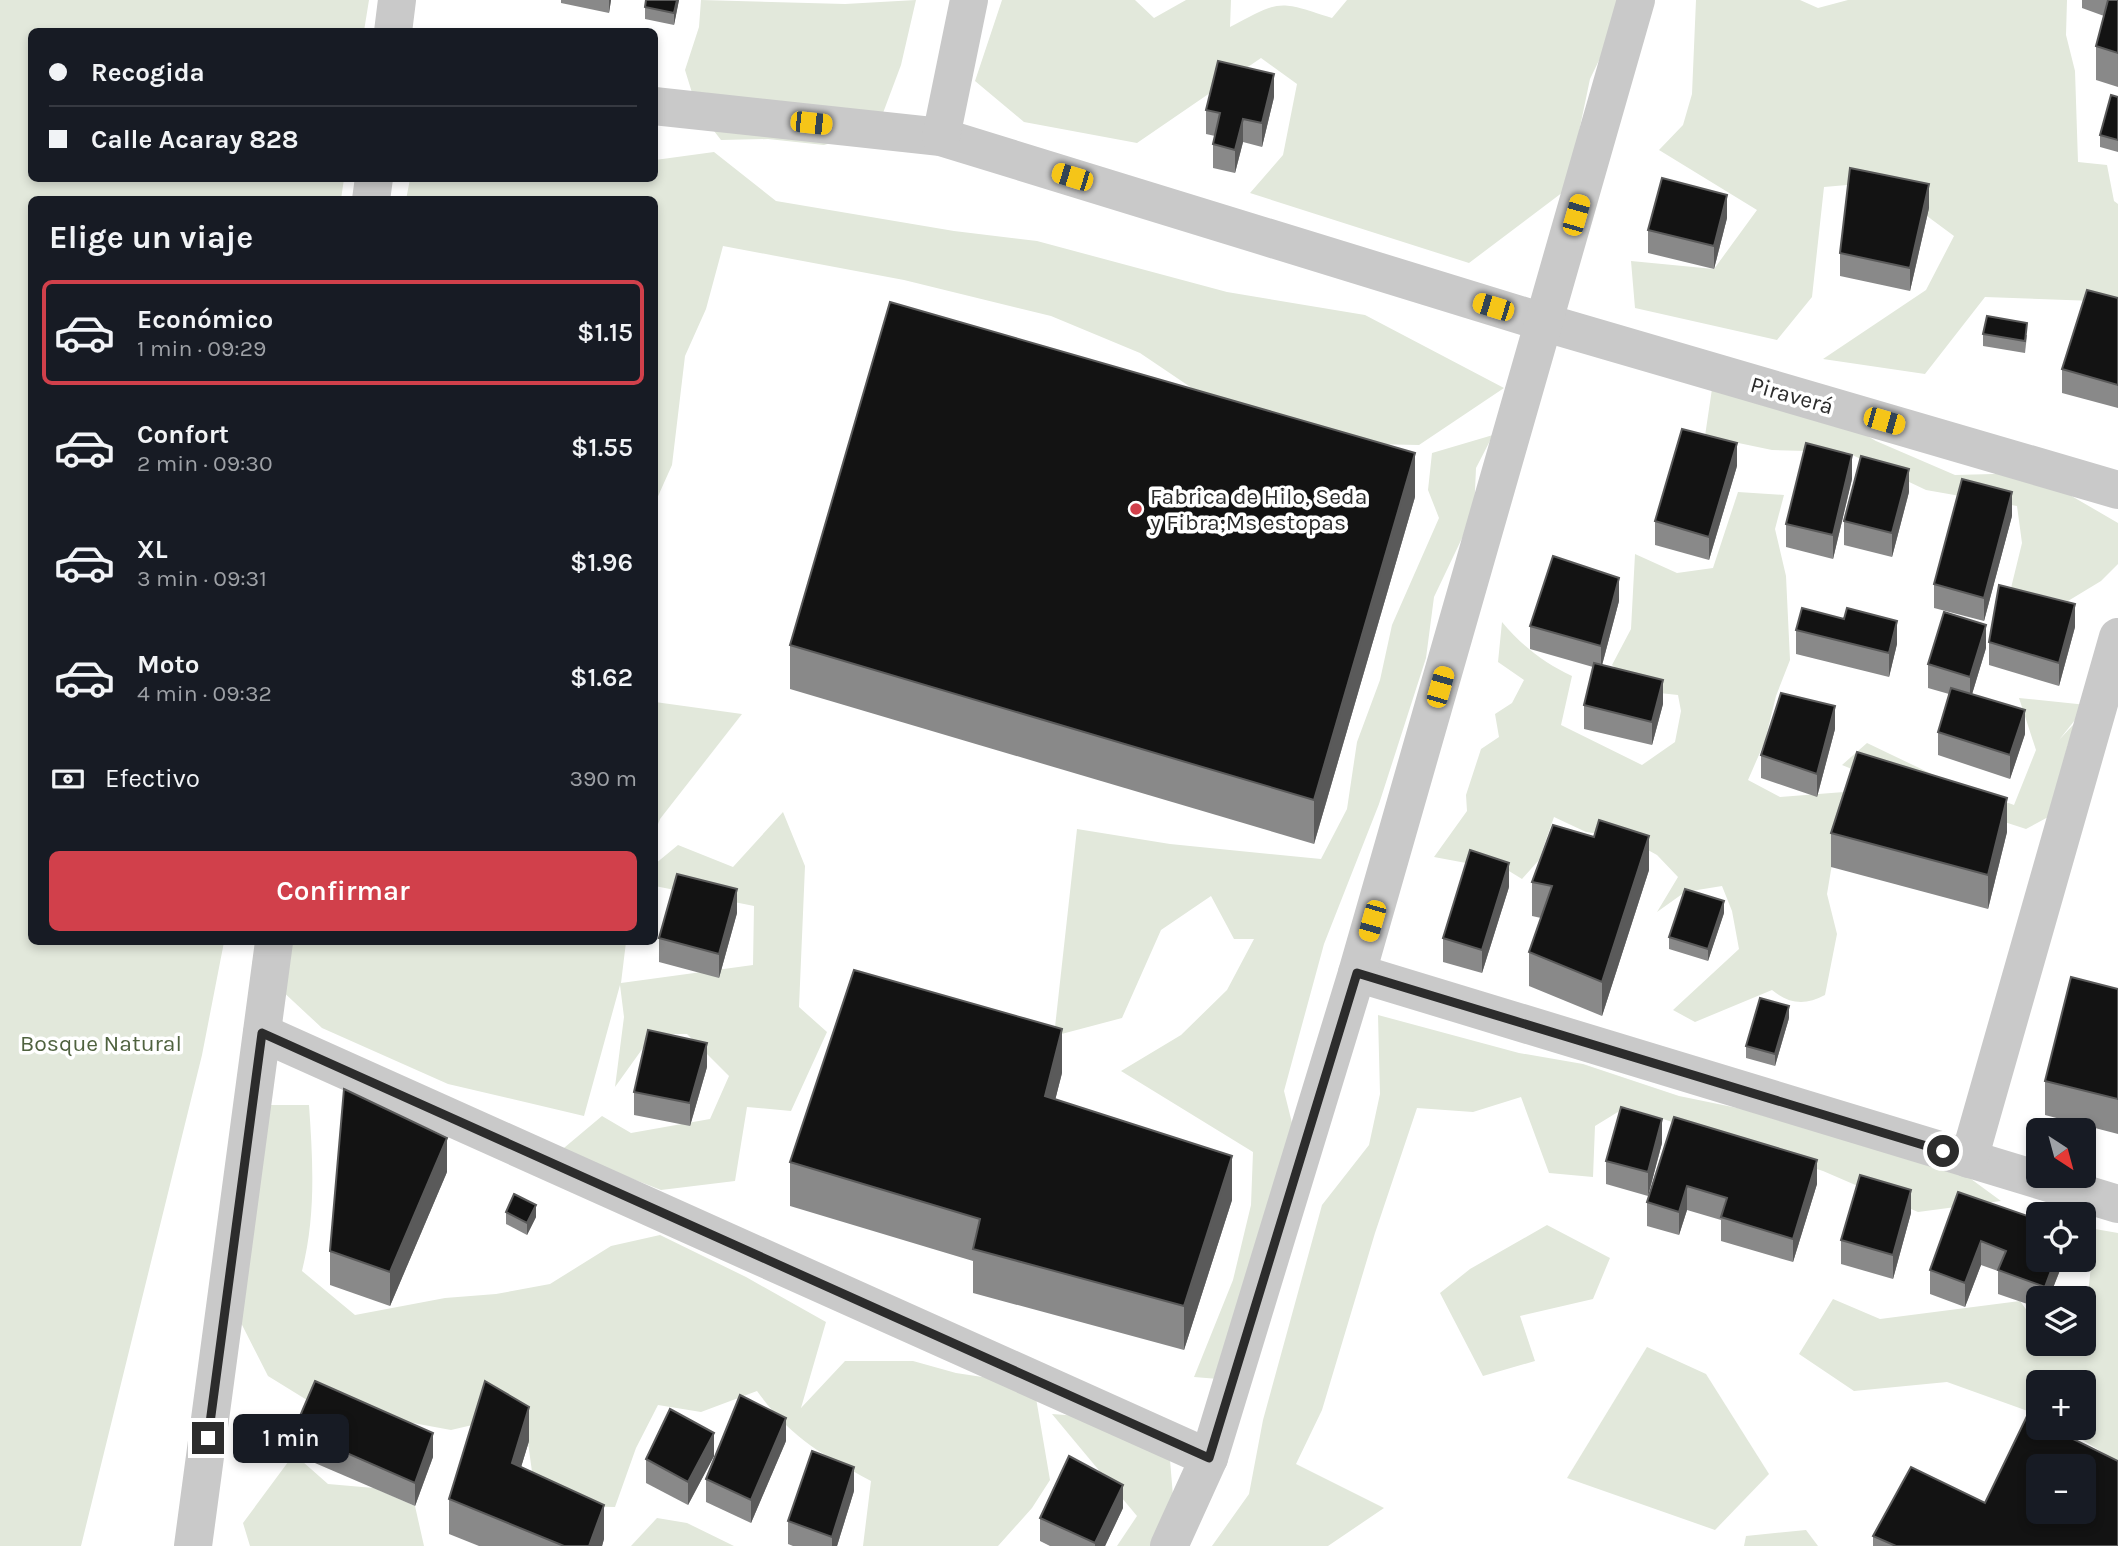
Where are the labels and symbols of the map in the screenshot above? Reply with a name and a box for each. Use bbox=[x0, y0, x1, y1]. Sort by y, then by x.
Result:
car bbox=[790, 110, 833, 136]
car bbox=[1049, 161, 1096, 193]
car bbox=[1561, 192, 1592, 238]
car bbox=[1470, 291, 1517, 323]
street label: Piraverá bbox=[1747, 371, 1836, 420]
car bbox=[1861, 405, 1908, 437]
place label: Fabrica de Hilo, Seda y Fibra;Ms estopas bbox=[1149, 483, 1367, 536]
marker: Fabrica de Hilo, Seda y Fibra;Ms estopas bbox=[1128, 501, 1144, 517]
car bbox=[1425, 664, 1456, 710]
car bbox=[1357, 898, 1388, 944]
park label: Bosque Natural bbox=[20, 1030, 182, 1057]
north arrow bbox=[2026, 1118, 2096, 1188]
route start bbox=[1927, 1135, 1959, 1167]
callout: 1 min bbox=[232, 1414, 348, 1462]
route end bbox=[192, 1422, 224, 1454]

